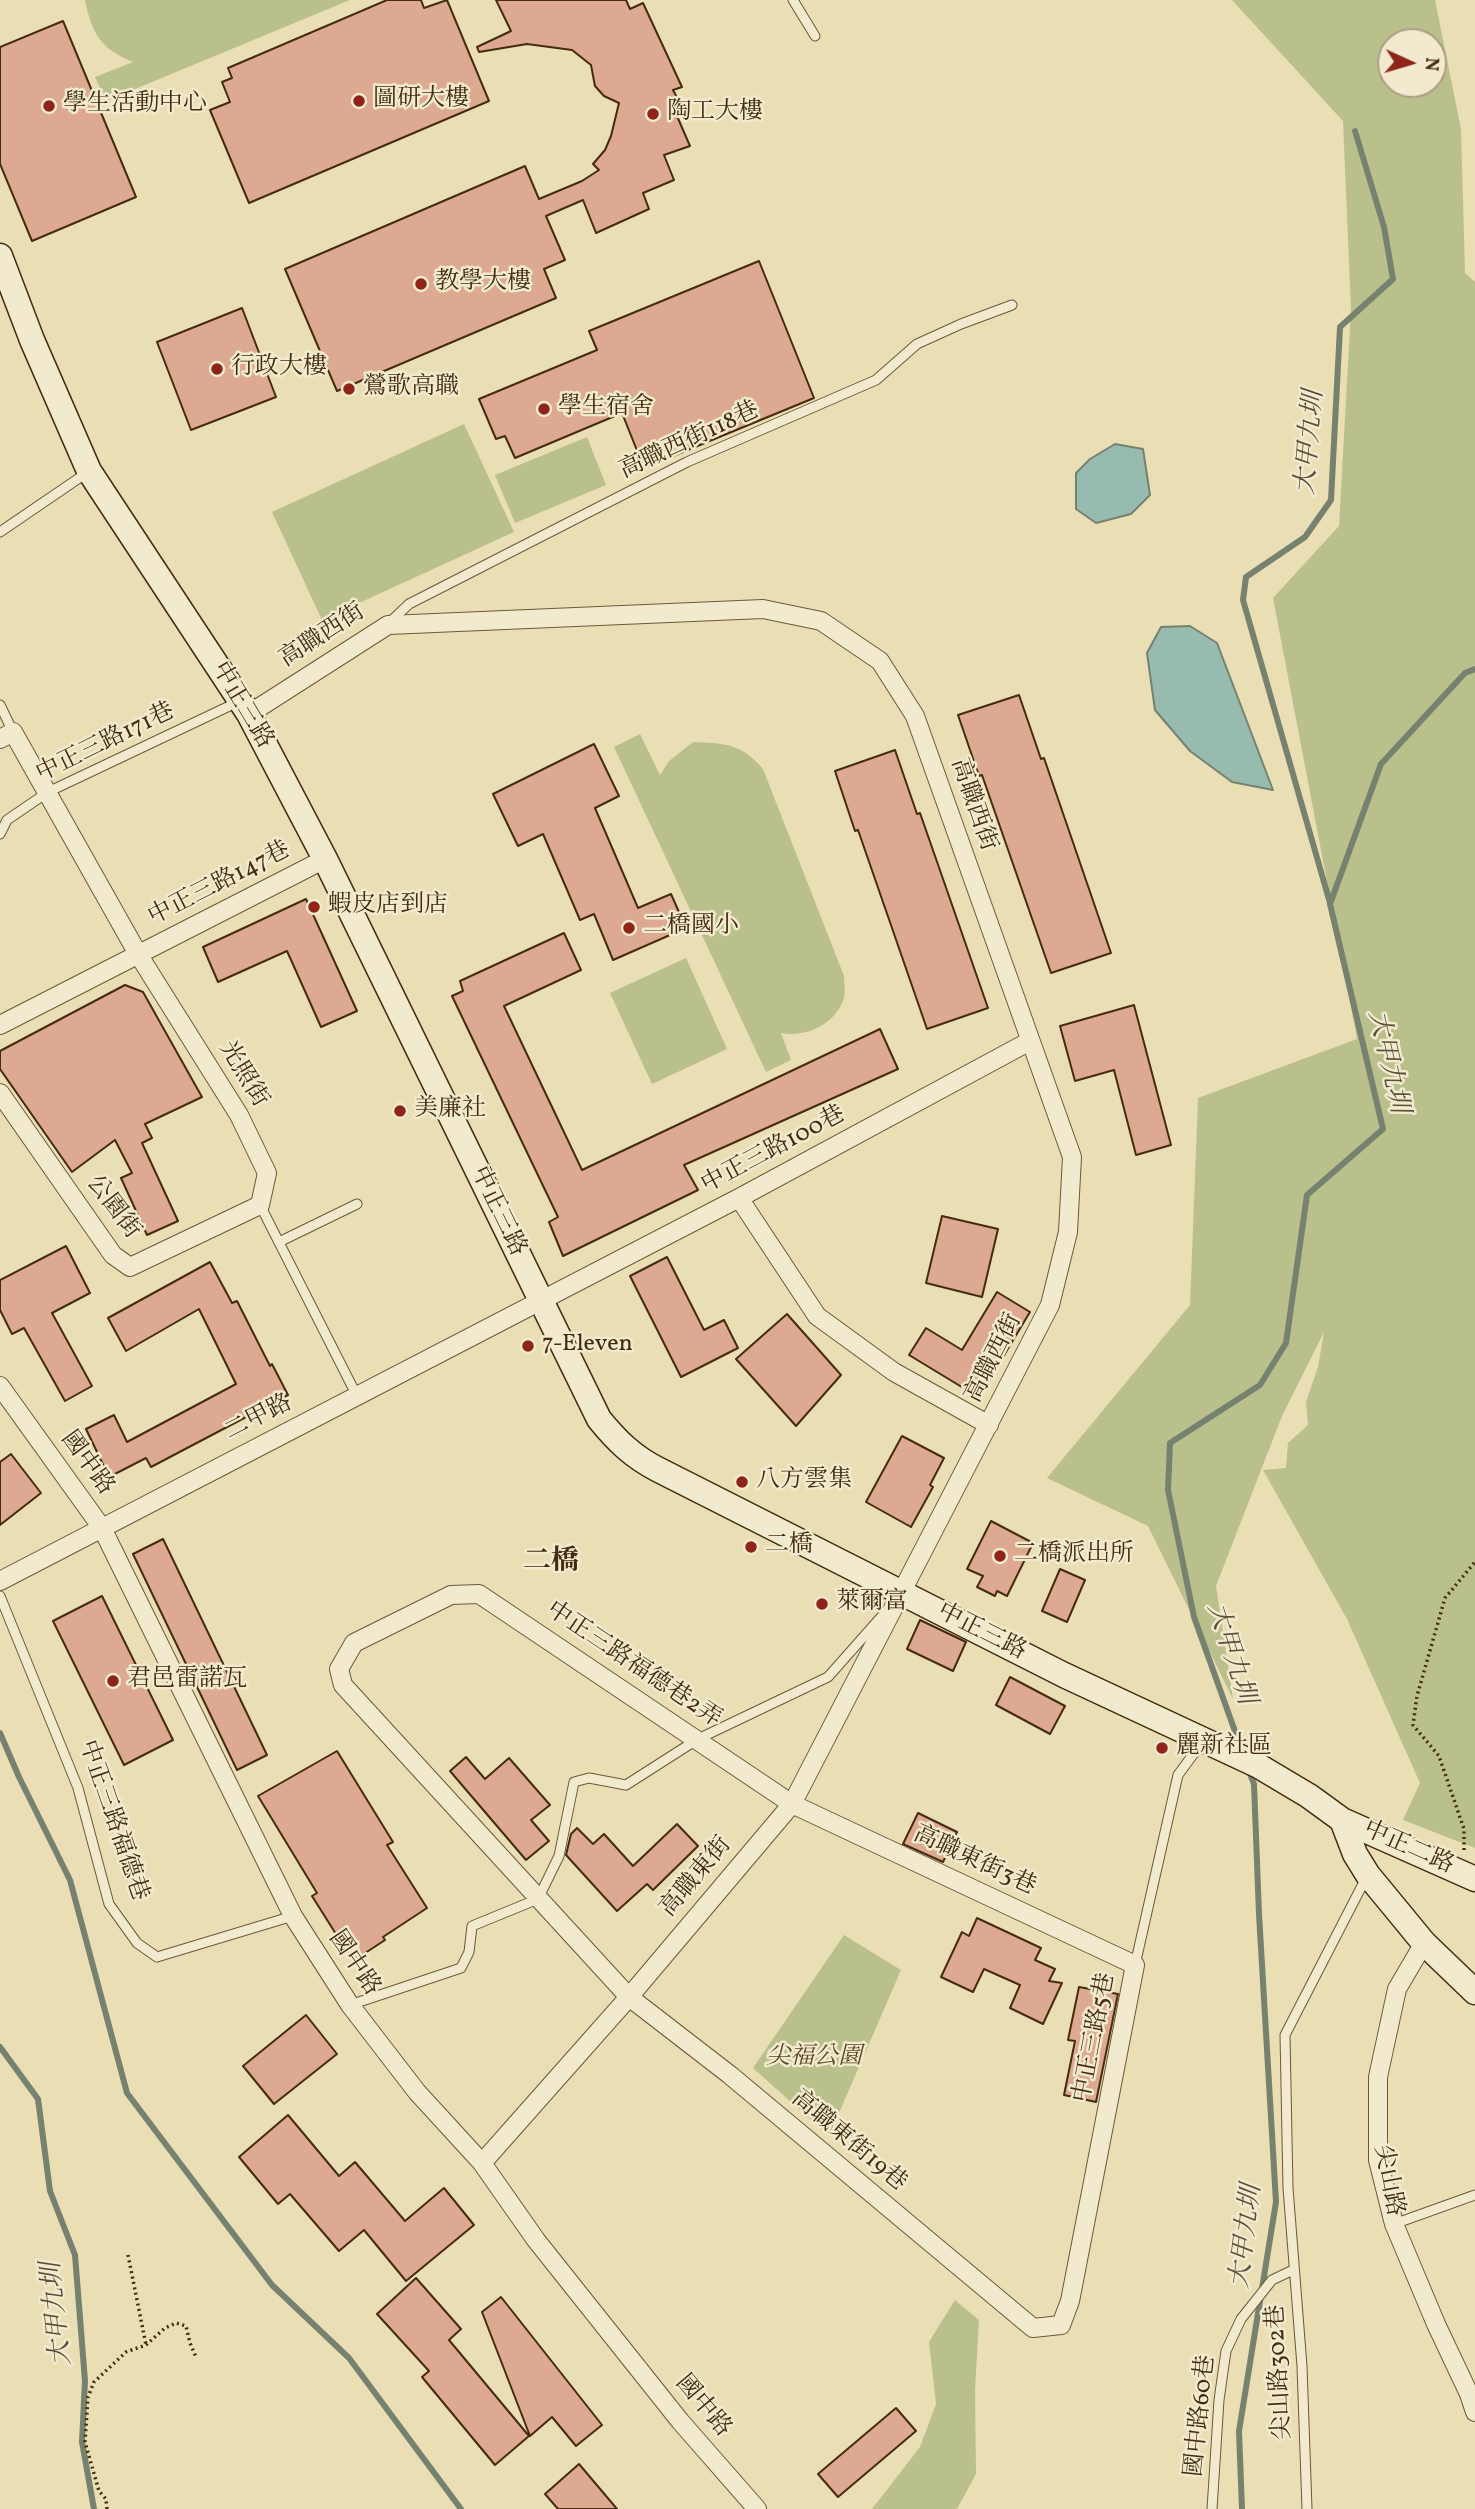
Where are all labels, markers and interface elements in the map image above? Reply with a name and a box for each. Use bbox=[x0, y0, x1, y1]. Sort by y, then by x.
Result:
north arrow bbox=[1377, 28, 1447, 98]
text: N bbox=[1418, 57, 1444, 72]
place label: 圖研大樓 bbox=[373, 87, 469, 115]
place label: 學生活動中心 bbox=[63, 92, 207, 120]
marker: 圖研大樓 bbox=[351, 93, 367, 109]
marker: 學生活動中心 bbox=[41, 98, 57, 114]
place label: 陶工大樓 bbox=[667, 100, 763, 128]
marker: 陶工大樓 bbox=[645, 106, 661, 122]
place label: 教學大樓 bbox=[435, 270, 531, 298]
marker: 教學大樓 bbox=[413, 276, 429, 292]
place label: 行政大樓 bbox=[231, 355, 327, 383]
marker: 行政大樓 bbox=[209, 361, 225, 377]
place label: 鶯歌高職 bbox=[363, 375, 459, 403]
marker: 鶯歌高職 bbox=[341, 381, 357, 397]
water label: 大甲九圳 bbox=[1292, 390, 1332, 496]
place label: 學生宿舍 bbox=[558, 395, 654, 423]
street label: 高職西街118巷 bbox=[616, 397, 764, 487]
marker: 學生宿舍 bbox=[536, 401, 552, 417]
street label: 高職西街 bbox=[275, 599, 371, 675]
street label: 中正三路 bbox=[204, 657, 278, 755]
street label: 中正三路171巷 bbox=[32, 698, 180, 790]
street label: 高職西街 bbox=[943, 755, 1001, 855]
street label: 中正三路147巷 bbox=[144, 837, 296, 933]
place label: 蝦皮店到店 bbox=[328, 893, 448, 921]
marker: 蝦皮店到店 bbox=[306, 899, 322, 915]
place label: 二橋國小 bbox=[643, 914, 739, 942]
marker: 二橋國小 bbox=[621, 920, 637, 936]
water label: 大甲九圳 bbox=[1359, 1008, 1413, 1116]
street label: 光照街 bbox=[211, 1037, 273, 1113]
place label: 美廉社 bbox=[414, 1097, 486, 1125]
street label: 中正三路100巷 bbox=[697, 1101, 851, 1201]
marker: 美廉社 bbox=[392, 1103, 408, 1119]
street label: 中正三路 bbox=[463, 1163, 531, 1261]
street label: 公園街 bbox=[79, 1171, 145, 1245]
street label: 高職西街 bbox=[960, 1310, 1030, 1408]
place label: 7-Eleven bbox=[542, 1332, 633, 1360]
marker: 7-Eleven bbox=[520, 1338, 536, 1354]
street label: 二甲路 bbox=[220, 1390, 298, 1448]
street label: 國中路 bbox=[53, 1426, 119, 1502]
place label: 八方雲集 bbox=[756, 1468, 852, 1496]
marker: 八方雲集 bbox=[734, 1474, 750, 1490]
place label: 二橋 bbox=[765, 1533, 813, 1561]
marker: 二橋 bbox=[743, 1539, 759, 1555]
place label: 二橋派出所 bbox=[1014, 1542, 1134, 1570]
district label: 二橋 bbox=[523, 1547, 579, 1581]
marker: 二橋派出所 bbox=[992, 1548, 1008, 1564]
place label: 萊爾富 bbox=[836, 1590, 908, 1618]
marker: 萊爾富 bbox=[814, 1596, 830, 1612]
street label: 中正三路福德巷2弄 bbox=[540, 1597, 726, 1735]
street label: 中正三路 bbox=[932, 1598, 1030, 1668]
water label: 大甲九圳 bbox=[1198, 1600, 1260, 1708]
place label: 君邑雷諾瓦 bbox=[127, 1667, 247, 1695]
marker: 君邑雷諾瓦 bbox=[105, 1673, 121, 1689]
place label: 麗新社區 bbox=[1176, 1734, 1272, 1762]
street label: 中正三路福德巷 bbox=[71, 1737, 153, 1905]
marker: 麗新社區 bbox=[1154, 1740, 1170, 1756]
street label: 中正二路 bbox=[1358, 1816, 1458, 1882]
street label: 高職東街3巷 bbox=[908, 1821, 1040, 1903]
street label: 高職東街 bbox=[655, 1832, 739, 1924]
street label: 國中路 bbox=[321, 1926, 385, 2002]
street label: 中正三路5巷 bbox=[1069, 1971, 1123, 2105]
park label: 尖福公園 bbox=[766, 2045, 862, 2073]
street label: 高職東街19巷 bbox=[784, 2085, 912, 2199]
street label: 尖山路 bbox=[1366, 2143, 1408, 2219]
water label: 大甲九圳 bbox=[1226, 2183, 1270, 2291]
water label: 大甲九圳 bbox=[38, 2261, 80, 2367]
street label: 尖山路302巷 bbox=[1263, 2304, 1299, 2440]
street label: 國中路60巷 bbox=[1181, 2354, 1223, 2478]
street label: 國中路 bbox=[668, 2370, 736, 2444]

